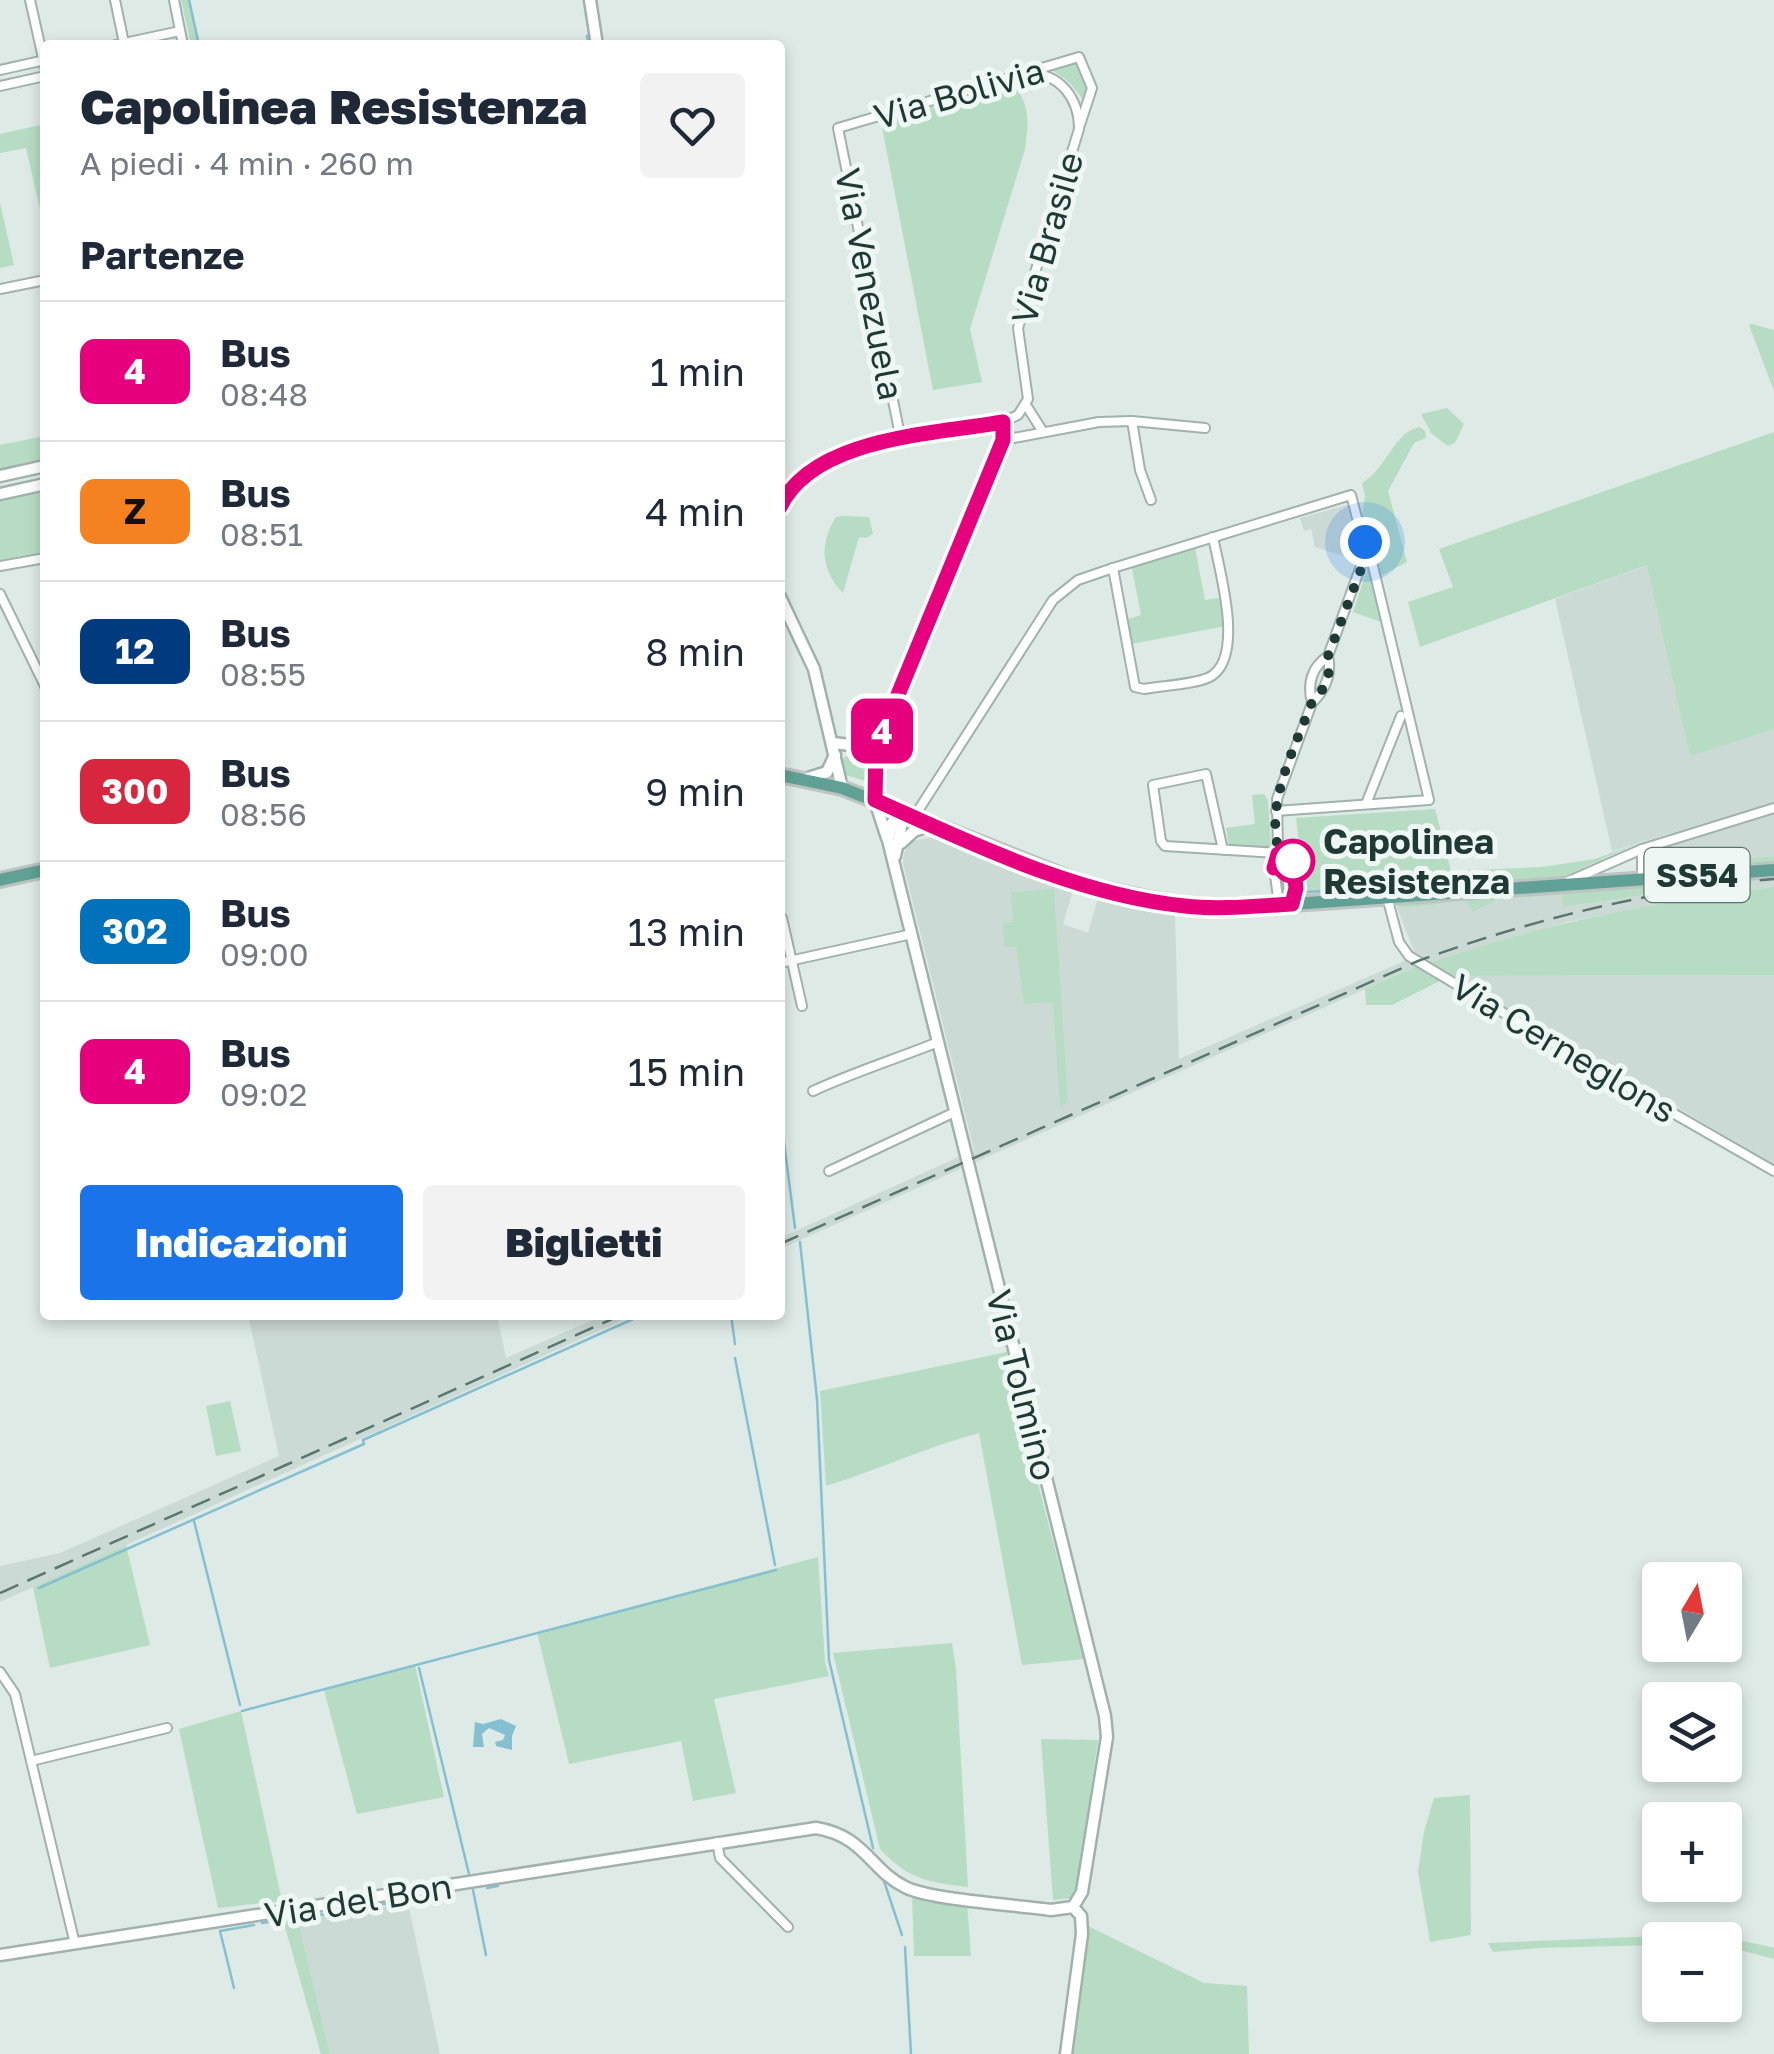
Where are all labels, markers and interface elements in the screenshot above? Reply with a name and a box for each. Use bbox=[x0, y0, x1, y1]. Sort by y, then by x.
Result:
street label: Via Bolivia bbox=[869, 49, 1049, 137]
button: heart bbox=[640, 73, 745, 178]
text: Capolinea Resistenza bbox=[80, 77, 587, 135]
text: A piedi · 4 min · 260 m bbox=[80, 144, 414, 182]
street label: Via Brasile bbox=[1002, 147, 1092, 329]
street label: Via Venezuela bbox=[827, 165, 913, 403]
text: Partenze bbox=[80, 232, 245, 277]
text: Bus bbox=[220, 330, 291, 375]
text: 1 min bbox=[650, 349, 745, 394]
text: 4 bbox=[124, 350, 146, 392]
text: 08:48 bbox=[220, 375, 308, 413]
text: Bus bbox=[220, 470, 291, 515]
text: 4 min bbox=[645, 489, 745, 534]
text: Z bbox=[124, 490, 146, 532]
text: 08:51 bbox=[220, 515, 303, 553]
your location bbox=[1340, 517, 1390, 567]
text: Bus bbox=[220, 610, 291, 655]
text: 8 min bbox=[645, 629, 745, 674]
text: 12 bbox=[115, 630, 155, 672]
text: 08:55 bbox=[220, 655, 306, 693]
line badge: 4 bbox=[850, 698, 914, 764]
text: 4 bbox=[871, 710, 893, 752]
text: Bus bbox=[220, 750, 291, 795]
text: 9 min bbox=[645, 769, 745, 814]
text: 300 bbox=[102, 770, 168, 812]
text: 08:56 bbox=[220, 795, 307, 833]
place label: Capolinea Resistenza bbox=[1323, 820, 1510, 902]
marker: Capolinea Resistenza bbox=[1272, 840, 1314, 882]
road number: SS54 bbox=[1644, 848, 1750, 902]
text: Bus bbox=[220, 890, 291, 935]
text: 13 min bbox=[628, 909, 745, 954]
text: 302 bbox=[102, 910, 168, 952]
text: 09:00 bbox=[220, 935, 308, 973]
street label: Via Cerneglons bbox=[1444, 964, 1684, 1132]
text: Bus bbox=[220, 1030, 291, 1075]
text: 15 min bbox=[628, 1049, 745, 1094]
text: 4 bbox=[124, 1050, 146, 1092]
text: 09:02 bbox=[220, 1075, 307, 1113]
button: Indicazioni bbox=[80, 1185, 403, 1300]
button: Biglietti bbox=[423, 1185, 745, 1300]
street label: Via Tolmino bbox=[978, 1285, 1066, 1485]
north arrow bbox=[1642, 1562, 1742, 1662]
map controls bbox=[1642, 1562, 1742, 2022]
button: layers bbox=[1642, 1682, 1742, 1782]
button: + bbox=[1642, 1802, 1742, 1902]
street label: Via del Bon bbox=[261, 1864, 455, 1936]
button: − bbox=[1642, 1922, 1742, 2022]

